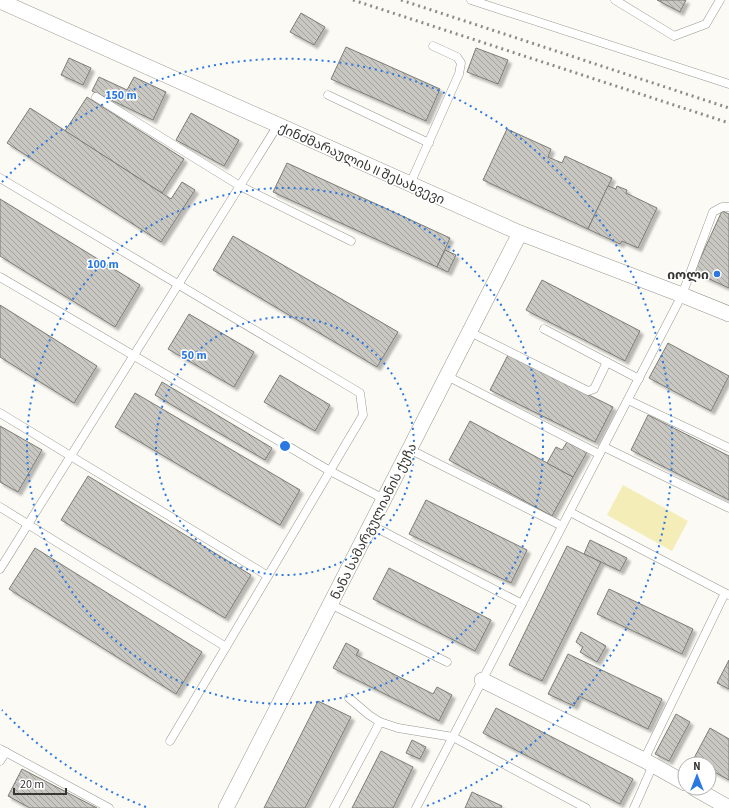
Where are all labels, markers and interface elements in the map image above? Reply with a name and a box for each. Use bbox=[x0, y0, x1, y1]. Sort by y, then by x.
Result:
text: 150 m bbox=[105, 87, 137, 104]
street label: ქინძმარაულის II შესახვევი bbox=[275, 119, 448, 209]
text: 100 m bbox=[87, 256, 119, 273]
place label: იოლი bbox=[667, 266, 709, 284]
marker: იოლი bbox=[712, 269, 722, 279]
text: 50 m bbox=[181, 347, 207, 364]
centre of rings bbox=[278, 439, 292, 453]
street label: ნანა სამარგულიანის ქუჩა bbox=[327, 440, 421, 603]
north arrow bbox=[677, 756, 717, 796]
text: N bbox=[693, 759, 701, 774]
scale bar bbox=[14, 770, 66, 796]
text: 20 m bbox=[20, 776, 44, 793]

